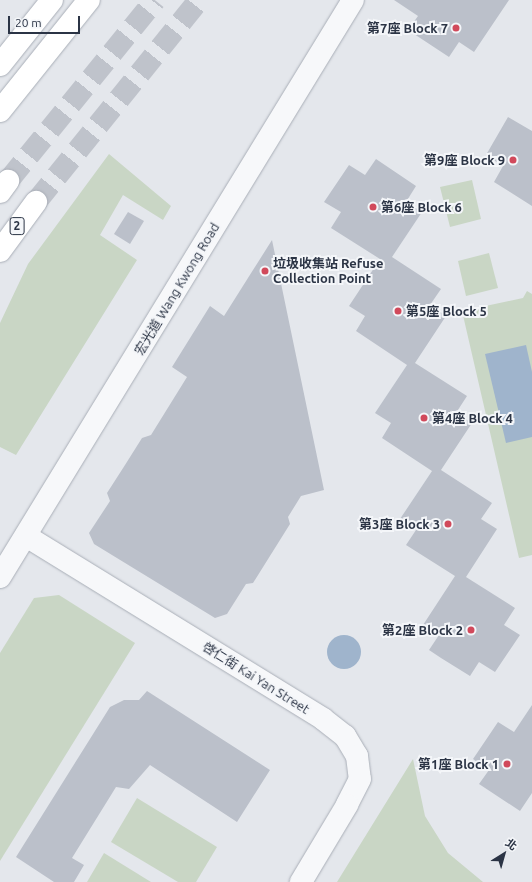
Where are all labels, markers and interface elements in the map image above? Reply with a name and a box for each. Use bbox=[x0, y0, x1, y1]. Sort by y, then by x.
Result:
scale bar bbox=[10, 8, 82, 34]
text: 20 m bbox=[15, 16, 42, 29]
place label: 第7座 Block 7 bbox=[367, 20, 448, 36]
marker: 第7座 Block 7 bbox=[451, 23, 461, 33]
place label: 第9座 Block 9 bbox=[424, 152, 505, 168]
marker: 第9座 Block 9 bbox=[508, 155, 518, 165]
place label: 第6座 Block 6 bbox=[381, 199, 462, 215]
marker: 第6座 Block 6 bbox=[368, 202, 378, 212]
road number: 2 bbox=[9, 216, 25, 236]
street label: 宏光道 Wang Kwong Road bbox=[131, 220, 223, 358]
place label: 垃圾收集站 Refuse Collection Point bbox=[273, 256, 383, 287]
marker: 垃圾收集站 Refuse Collection Point bbox=[260, 266, 270, 276]
place label: 第5座 Block 5 bbox=[406, 303, 487, 319]
marker: 第5座 Block 5 bbox=[393, 306, 403, 316]
place label: 第4座 Block 4 bbox=[432, 410, 513, 426]
marker: 第4座 Block 4 bbox=[419, 413, 429, 423]
place label: 第3座 Block 3 bbox=[359, 516, 440, 532]
marker: 第3座 Block 3 bbox=[443, 519, 453, 529]
place label: 第2座 Block 2 bbox=[382, 622, 463, 638]
marker: 第2座 Block 2 bbox=[466, 625, 476, 635]
street label: 啓仁街 Kai Yan Street bbox=[200, 639, 312, 717]
place label: 第1座 Block 1 bbox=[418, 756, 499, 772]
marker: 第1座 Block 1 bbox=[502, 759, 512, 769]
north arrow bbox=[484, 834, 524, 874]
text: 北 bbox=[503, 836, 519, 853]

